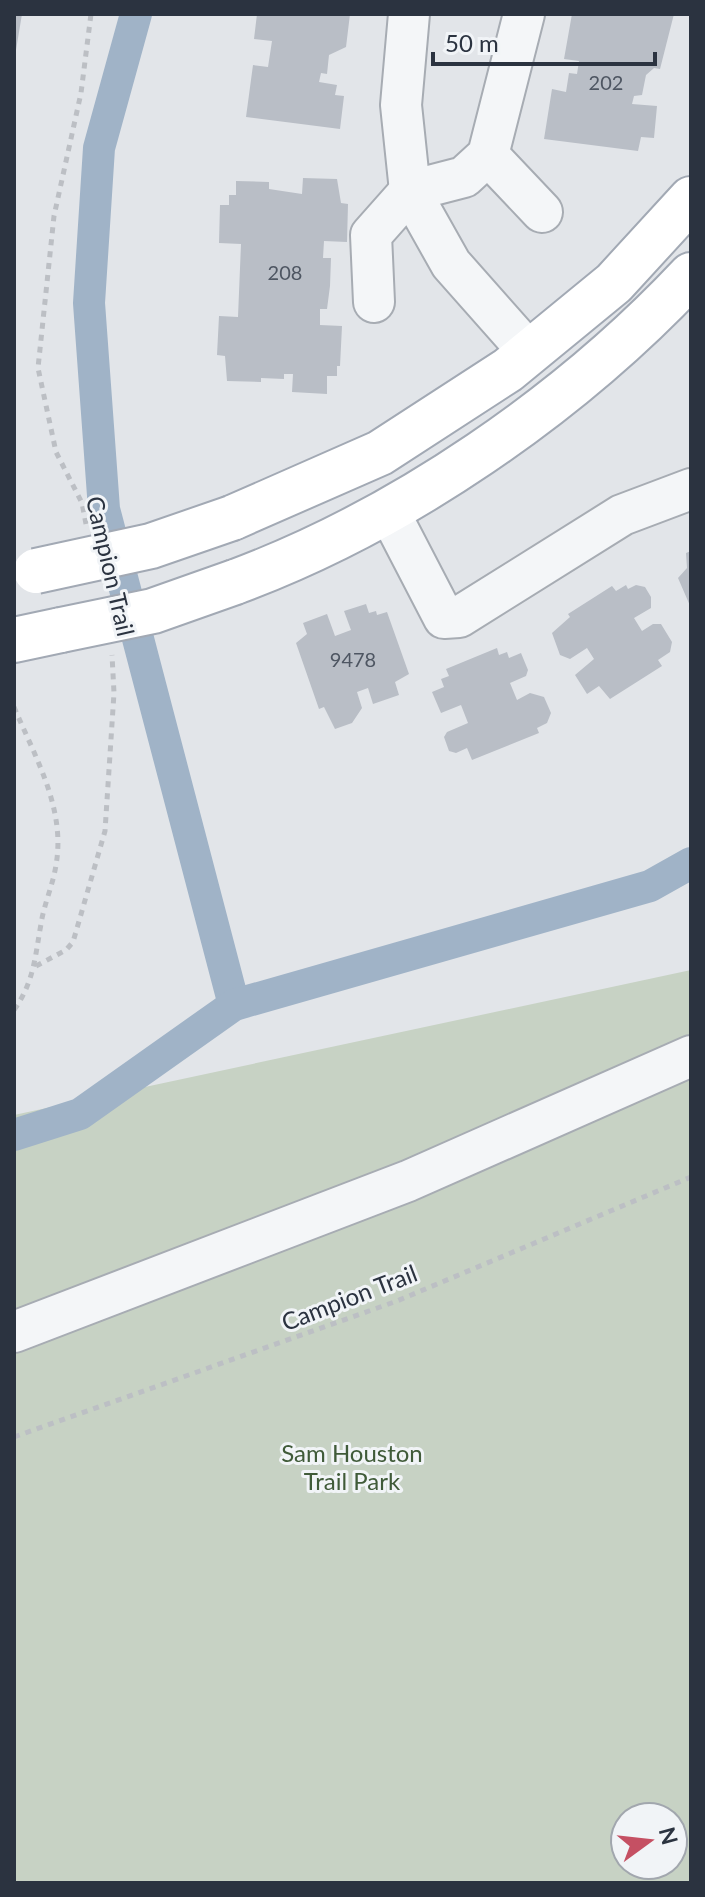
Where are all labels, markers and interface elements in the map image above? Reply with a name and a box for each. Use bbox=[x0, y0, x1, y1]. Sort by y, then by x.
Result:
scale bar bbox=[433, 16, 655, 66]
text: 50 m bbox=[445, 28, 499, 57]
house number: 202 bbox=[589, 70, 623, 94]
house number: 208 bbox=[268, 260, 302, 284]
street label: Campion Trail bbox=[81, 493, 141, 639]
house number: 9478 bbox=[330, 647, 376, 671]
street label: Campion Trail bbox=[277, 1258, 421, 1336]
park label: Sam Houston Trail Park bbox=[281, 1438, 423, 1495]
north arrow bbox=[609, 1801, 689, 1881]
text: N bbox=[654, 1824, 684, 1847]

